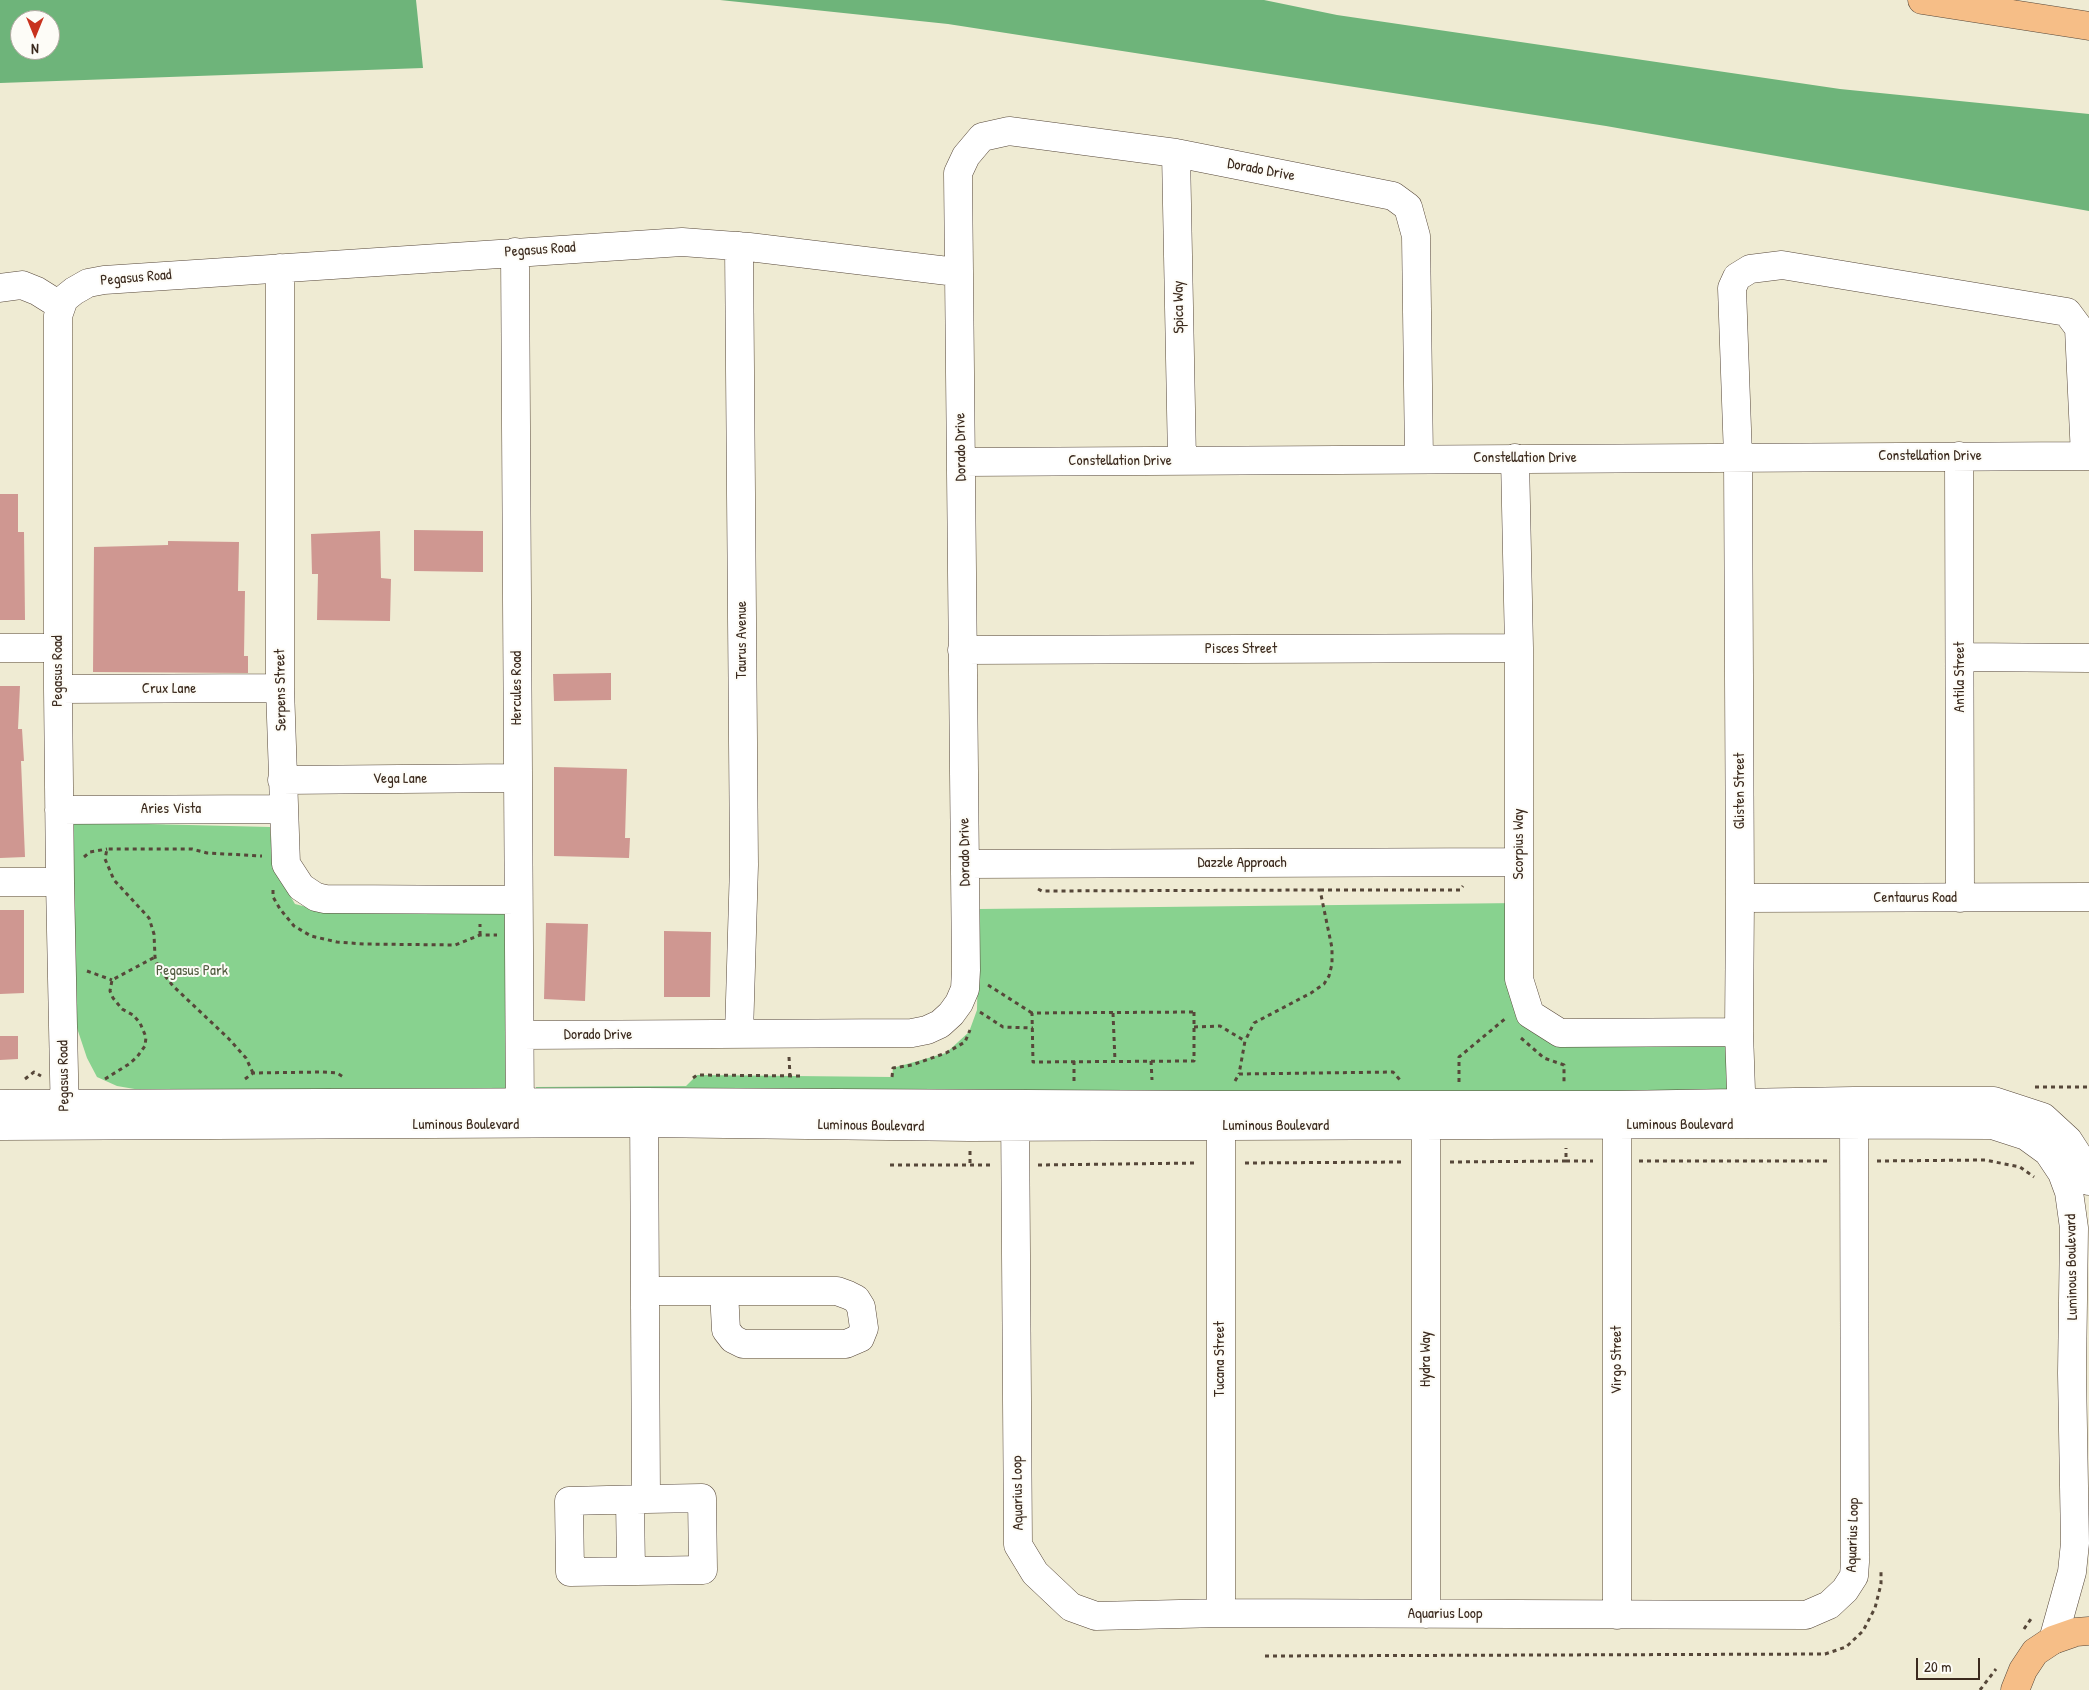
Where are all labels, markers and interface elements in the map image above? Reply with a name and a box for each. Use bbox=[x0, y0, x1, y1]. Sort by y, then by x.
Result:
north arrow bbox=[10, 10, 60, 60]
text: N bbox=[31, 40, 39, 59]
street label: Dorado Drive bbox=[1226, 155, 1296, 185]
street label: Pegasus Road bbox=[504, 239, 576, 261]
street label: Pegasus Road bbox=[100, 266, 172, 290]
street label: Spica Way bbox=[1170, 280, 1188, 334]
street label: Dorado Drive bbox=[951, 413, 971, 481]
street label: Constellation Drive bbox=[1878, 447, 1982, 465]
street label: Constellation Drive bbox=[1473, 449, 1577, 467]
street label: Constellation Drive bbox=[1068, 452, 1172, 470]
street label: Taurus Avenue bbox=[733, 601, 751, 679]
street label: Pegasus Road bbox=[49, 635, 67, 707]
street label: Pisces Street bbox=[1205, 640, 1277, 658]
street label: Antila Street bbox=[1951, 642, 1969, 712]
street label: Serpens Street bbox=[271, 649, 291, 731]
street label: Hercules Road bbox=[508, 651, 526, 725]
street label: Crux Lane bbox=[142, 680, 196, 698]
street label: Glisten Street bbox=[1731, 753, 1749, 829]
street label: Vega Lane bbox=[373, 770, 427, 788]
street label: Aries Vista bbox=[141, 800, 201, 818]
street label: Scorpius Way bbox=[1510, 809, 1528, 879]
street label: Dorado Drive bbox=[955, 818, 975, 886]
street label: Dazzle Approach bbox=[1197, 854, 1287, 872]
street label: Centaurus Road bbox=[1873, 889, 1957, 907]
park label: Pegasus Park bbox=[156, 962, 228, 980]
street label: Dorado Drive bbox=[564, 1026, 632, 1044]
street label: Pegasus Road bbox=[54, 1040, 74, 1112]
street label: Luminous Boulevard bbox=[413, 1116, 519, 1134]
street label: Luminous Boulevard bbox=[818, 1116, 924, 1136]
street label: Luminous Boulevard bbox=[1627, 1116, 1733, 1134]
street label: Luminous Boulevard bbox=[1223, 1117, 1329, 1135]
street label: Luminous Boulevard bbox=[2062, 1214, 2082, 1320]
street label: Tucana Street bbox=[1211, 1321, 1229, 1397]
street label: Virgo Street bbox=[1608, 1326, 1626, 1394]
street label: Hydra Way bbox=[1417, 1331, 1435, 1387]
street label: Aquarius Loop bbox=[1008, 1456, 1028, 1530]
street label: Aquarius Loop bbox=[1843, 1497, 1863, 1573]
street label: Aquarius Loop bbox=[1408, 1605, 1482, 1623]
scale bar bbox=[1919, 1648, 1983, 1680]
text: 20 m bbox=[1924, 1656, 1951, 1677]

